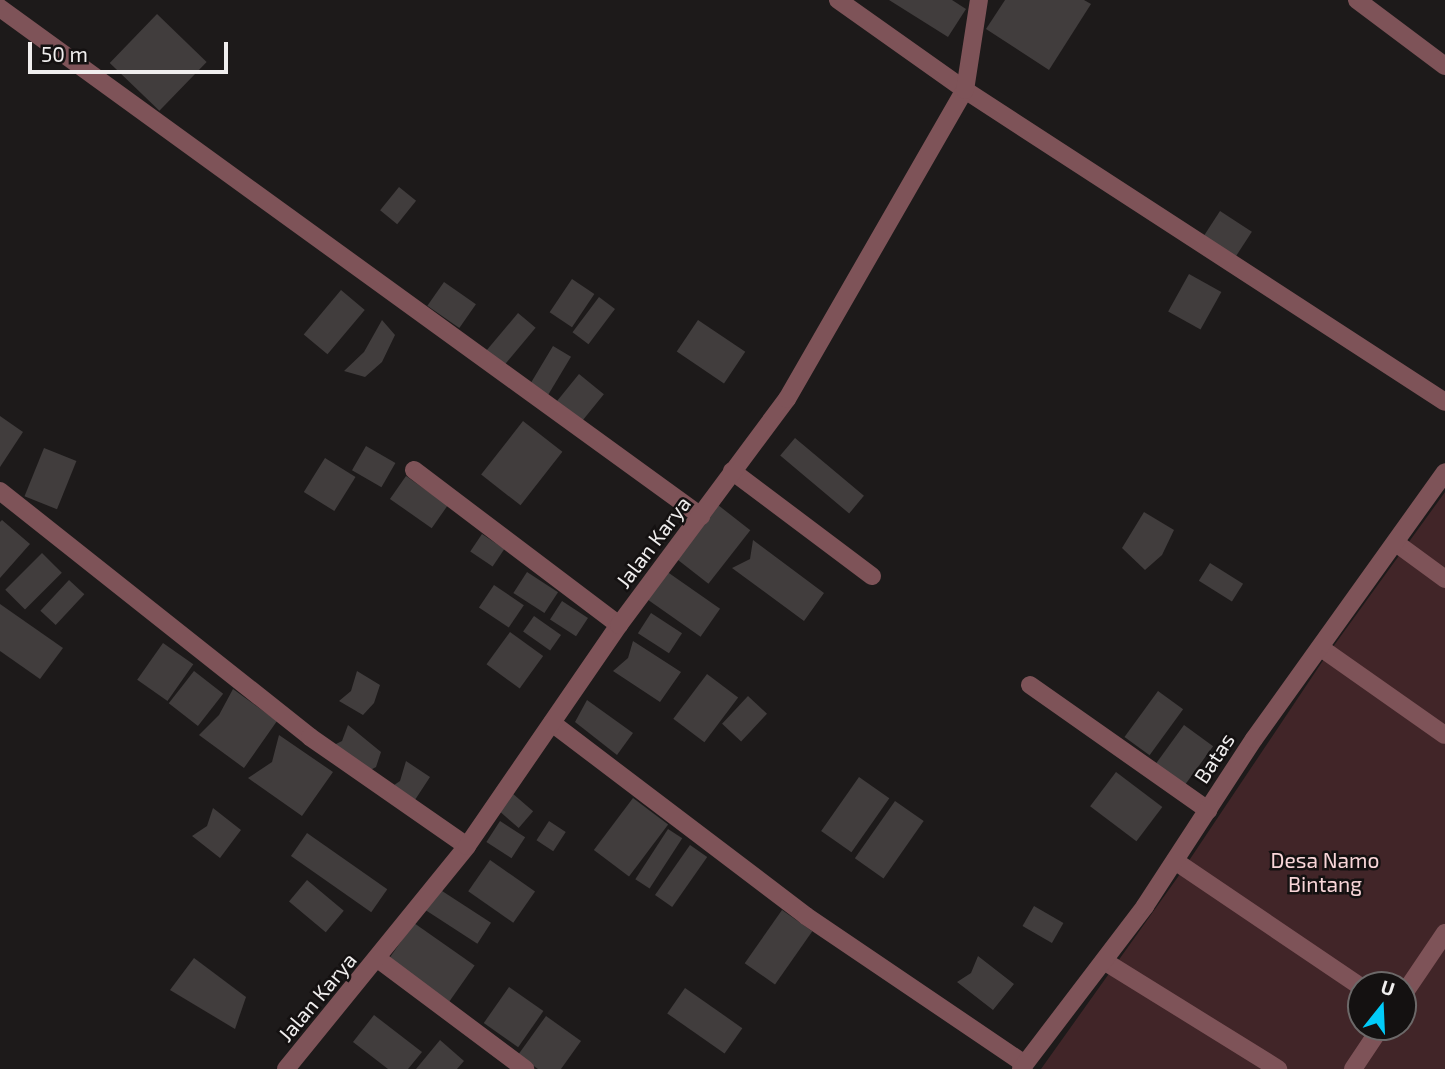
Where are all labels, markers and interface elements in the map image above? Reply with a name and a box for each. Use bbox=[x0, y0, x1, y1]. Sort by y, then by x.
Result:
scale bar bbox=[32, 28, 231, 72]
text: 50 m bbox=[41, 41, 88, 66]
street label: Jalan Karya bbox=[610, 491, 696, 593]
street label: Batas bbox=[1189, 728, 1239, 788]
park label: Desa Namo Bintang bbox=[1271, 847, 1379, 897]
street label: Jalan Karya bbox=[273, 947, 361, 1047]
north arrow bbox=[1347, 971, 1417, 1041]
text: U bbox=[1378, 974, 1398, 1000]

